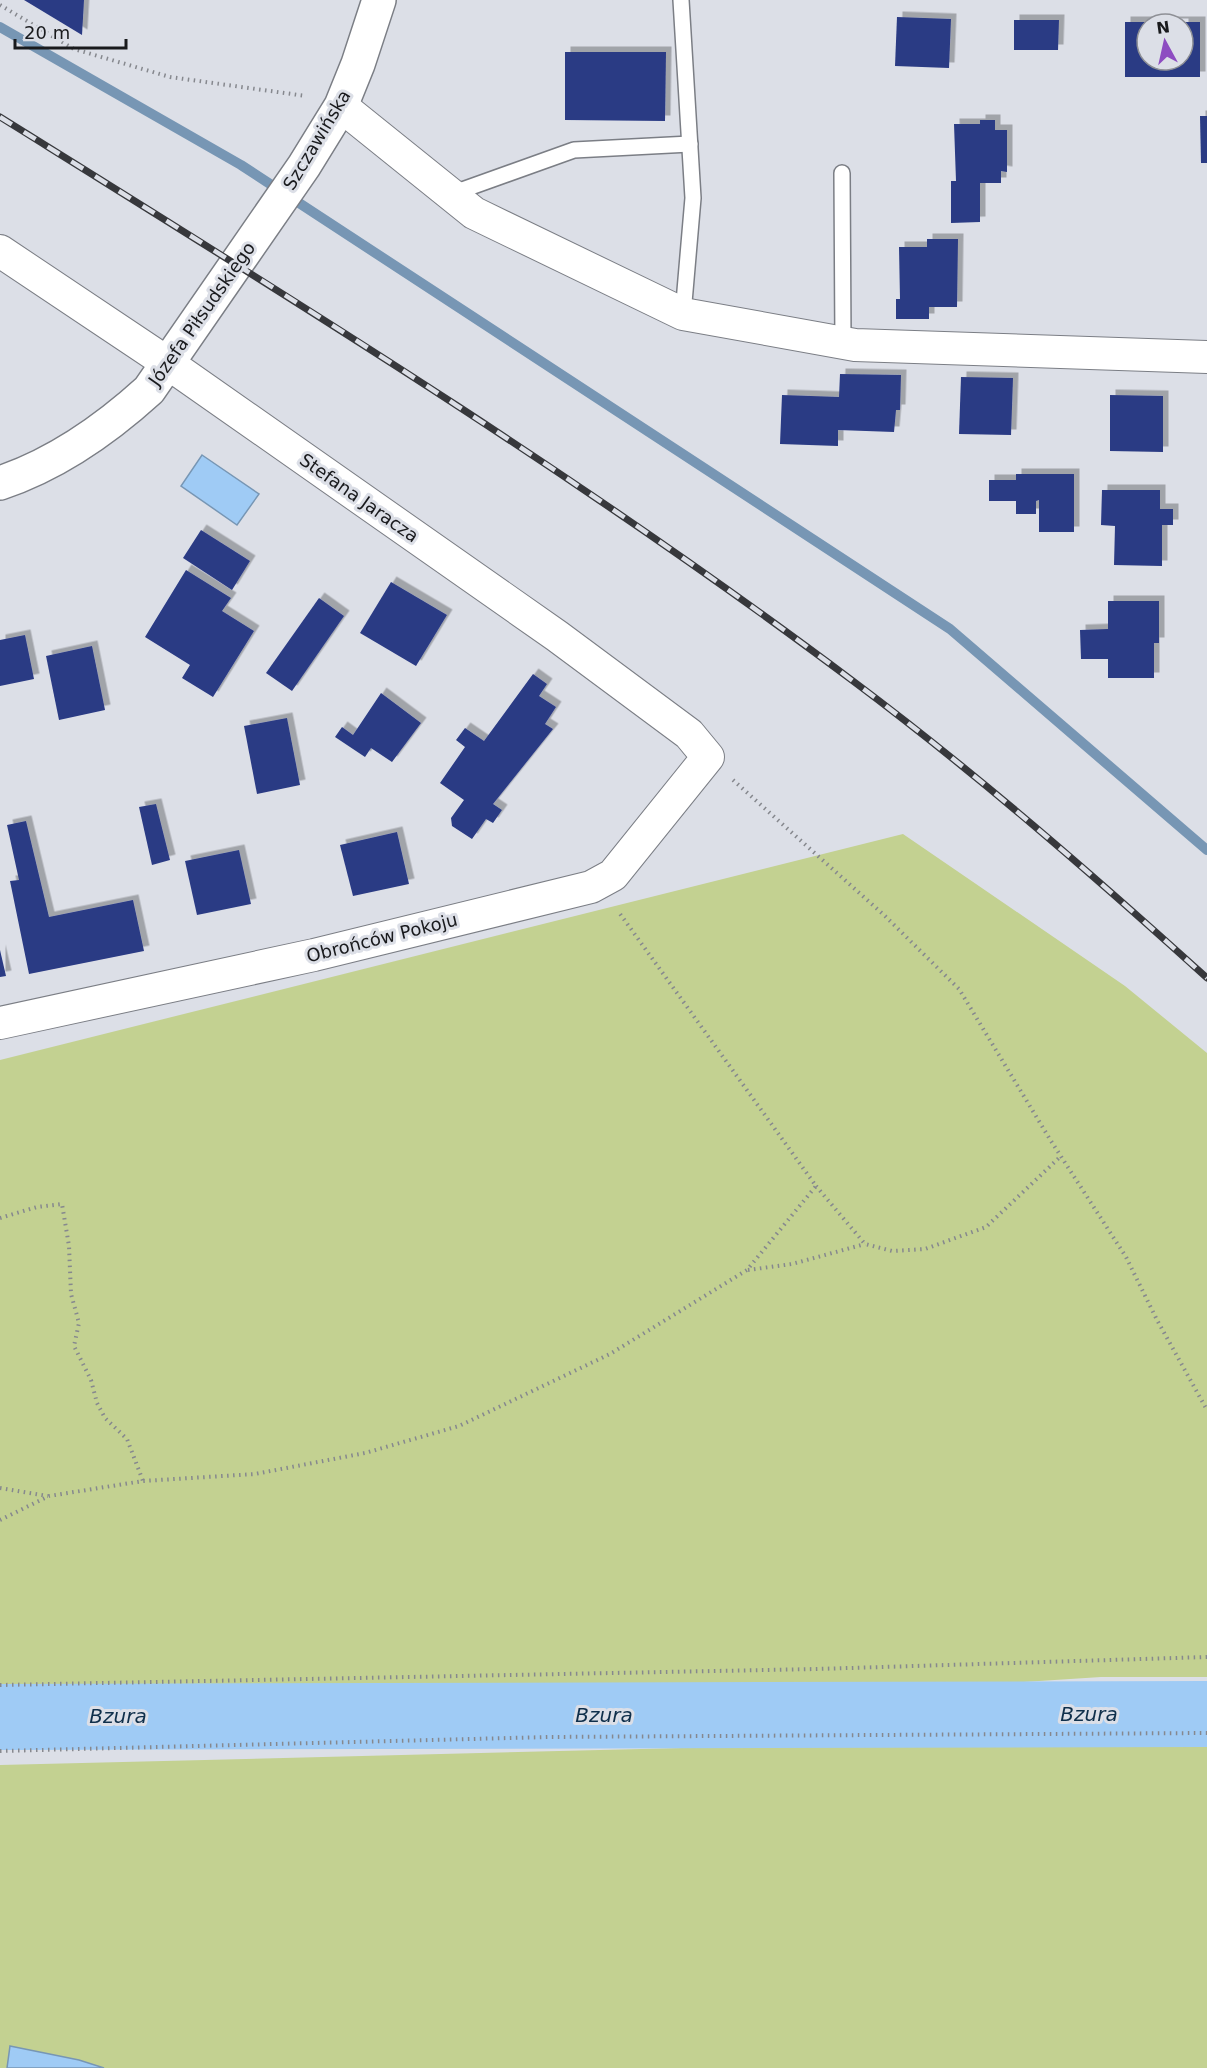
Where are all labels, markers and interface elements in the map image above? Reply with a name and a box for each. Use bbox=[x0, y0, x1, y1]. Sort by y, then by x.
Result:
scale bar bbox=[15, 12, 126, 50]
north arrow bbox=[1135, 12, 1195, 72]
text: N bbox=[1155, 17, 1171, 38]
text: 20 m bbox=[24, 22, 70, 43]
street label: Szczawińska bbox=[278, 86, 355, 194]
street label: Józefa Piłsudskiego bbox=[143, 238, 259, 391]
street label: Stefana Jaracza bbox=[296, 449, 423, 546]
street label: Obrońców Pokoju bbox=[304, 909, 460, 966]
water label: Bzura bbox=[1060, 1702, 1118, 1726]
water label: Bzura bbox=[575, 1703, 633, 1727]
water label: Bzura bbox=[89, 1704, 147, 1728]

